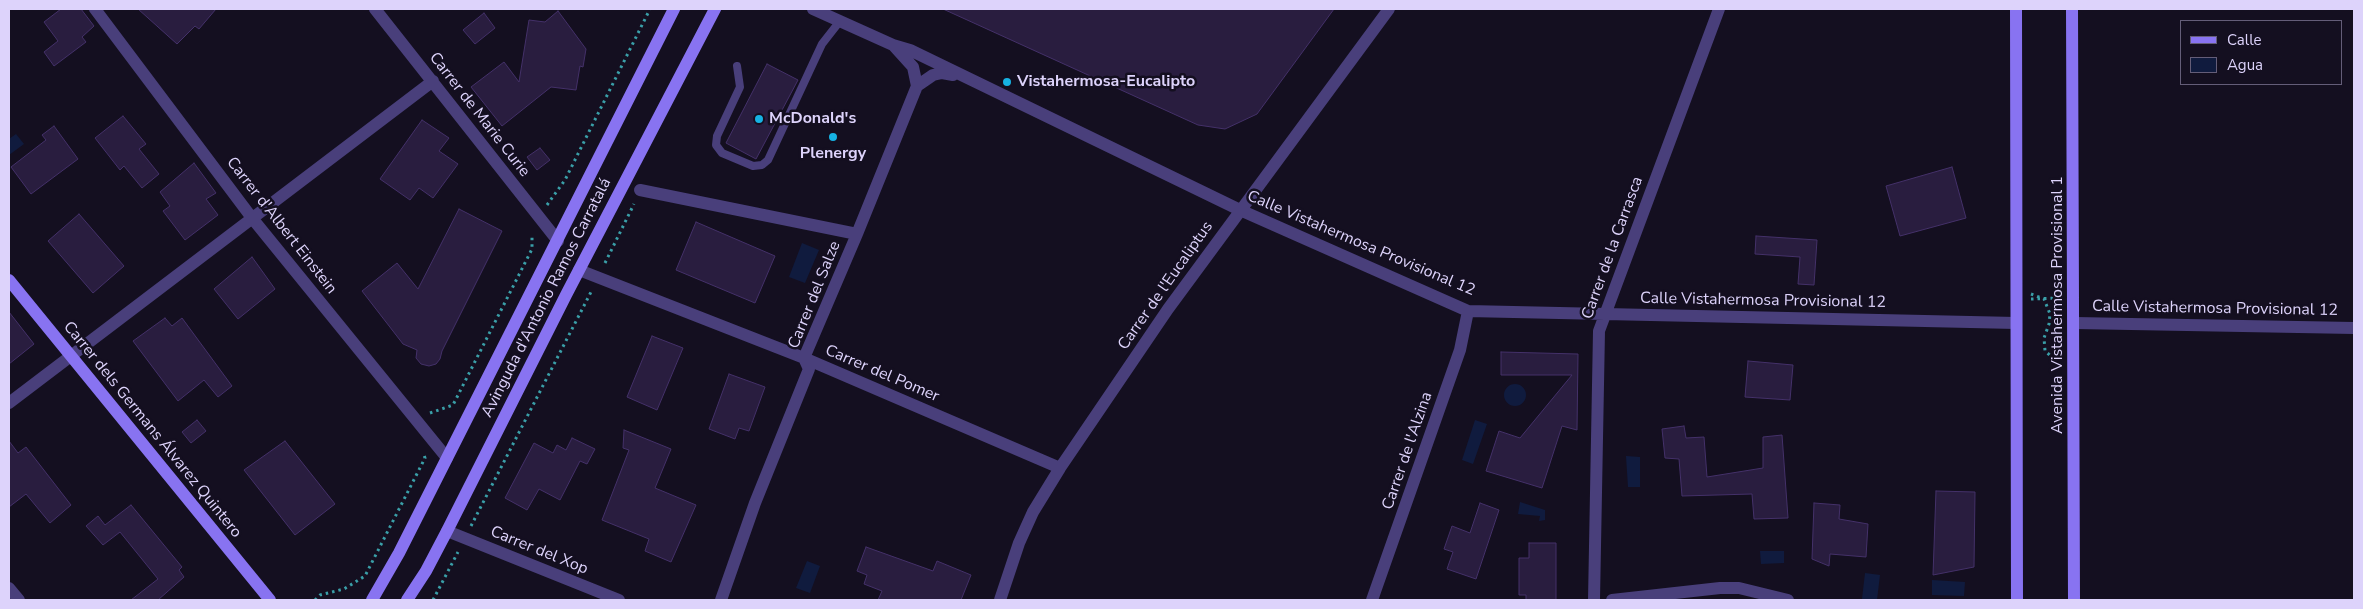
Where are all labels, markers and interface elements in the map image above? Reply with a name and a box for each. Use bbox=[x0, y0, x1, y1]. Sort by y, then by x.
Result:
legend bbox=[2180, 20, 2343, 85]
text: Calle bbox=[2227, 30, 2262, 50]
street label: Carrer de Marie Curie bbox=[425, 49, 533, 181]
text: Agua bbox=[2227, 55, 2263, 75]
place label: Vistahermosa-Eucalipto bbox=[1017, 72, 1195, 92]
marker: Vistahermosa-Eucalipto bbox=[1001, 76, 1013, 88]
place label: McDonald's bbox=[769, 109, 856, 129]
marker: McDonald's bbox=[753, 113, 765, 125]
marker: Plenergy bbox=[827, 131, 839, 143]
place label: Plenergy bbox=[800, 144, 866, 164]
street label: Carrer d'Albert Einstein bbox=[222, 154, 340, 298]
street label: Carrer de la Carrasca bbox=[1578, 174, 1648, 322]
street label: Avinguda d'Antonio Ramos Carratalá bbox=[478, 175, 616, 421]
street label: Avenida Vistahermosa Provisional 1 bbox=[2048, 176, 2068, 434]
street label: Calle Vistahermosa Provisional 12 bbox=[1244, 187, 1478, 301]
street label: Carrer de l'Eucaliptus bbox=[1114, 218, 1218, 354]
street label: Carrer del Salze bbox=[785, 238, 845, 352]
street label: Calle Vistahermosa Provisional 12 bbox=[1640, 289, 1886, 313]
street label: Calle Vistahermosa Provisional 12 bbox=[2092, 297, 2338, 321]
street label: Carrer dels Germans Álvarez Quintero bbox=[59, 318, 245, 542]
street label: Carrer del Pomer bbox=[822, 341, 942, 407]
street label: Carrer de l'Alzina bbox=[1379, 390, 1437, 512]
street label: Carrer del Xop bbox=[487, 523, 591, 579]

